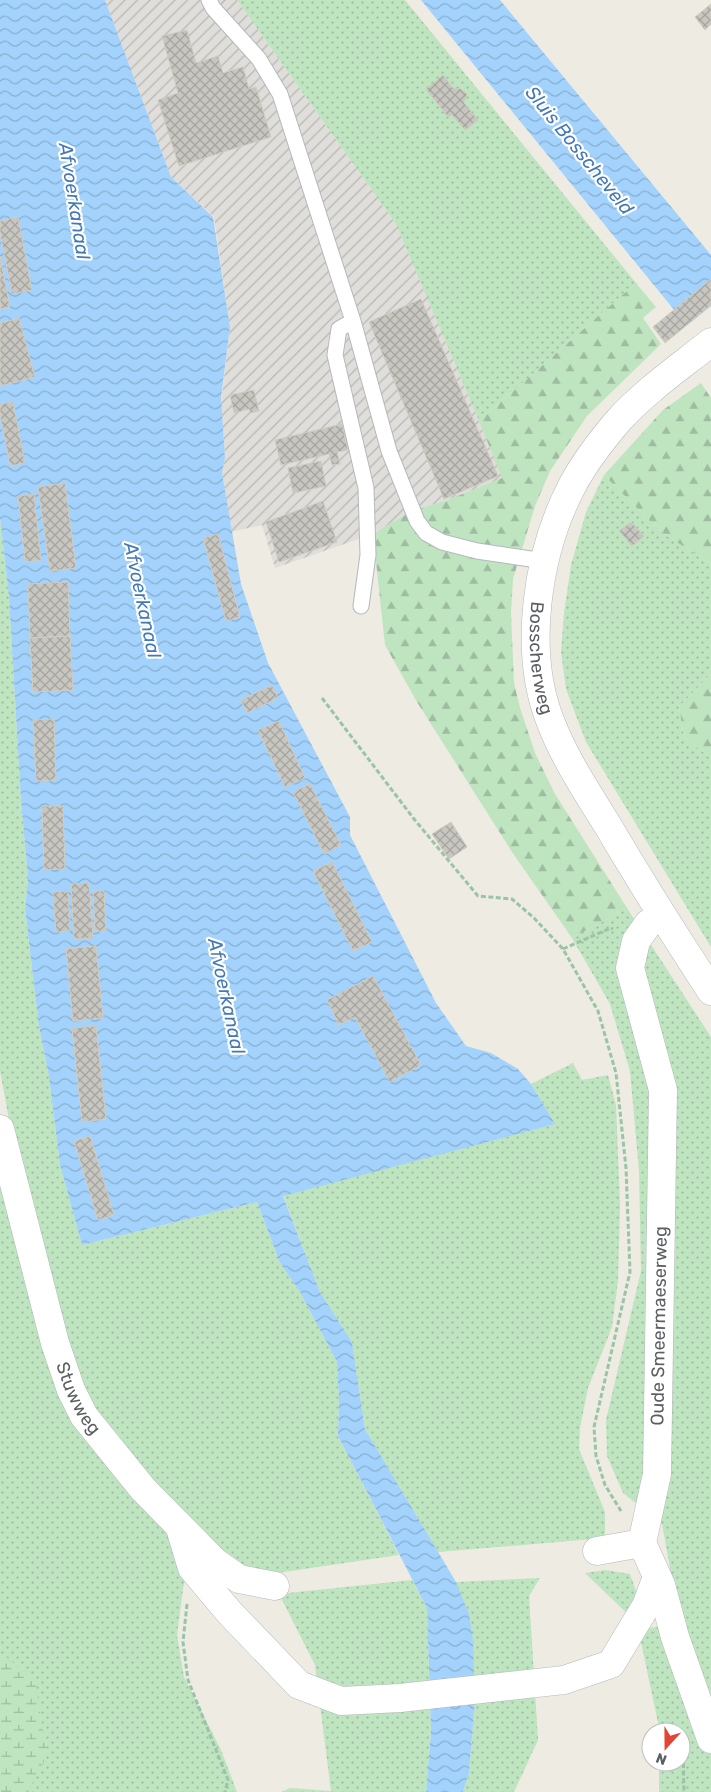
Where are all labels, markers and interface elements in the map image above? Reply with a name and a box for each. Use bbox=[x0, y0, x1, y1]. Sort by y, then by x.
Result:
water label: Sluis Bosscheveld bbox=[521, 81, 639, 220]
water label: Afvoerkanaal bbox=[54, 140, 95, 261]
water label: Afvoerkanaal bbox=[119, 539, 166, 660]
street label: Bosscherweg bbox=[525, 601, 558, 717]
water label: Afvoerkanaal bbox=[203, 935, 250, 1056]
street label: Oude Smeermaeserweg bbox=[646, 1226, 672, 1426]
street label: Stuwweg bbox=[51, 1359, 106, 1439]
north arrow bbox=[641, 1722, 691, 1772]
text: N bbox=[654, 1749, 669, 1768]

